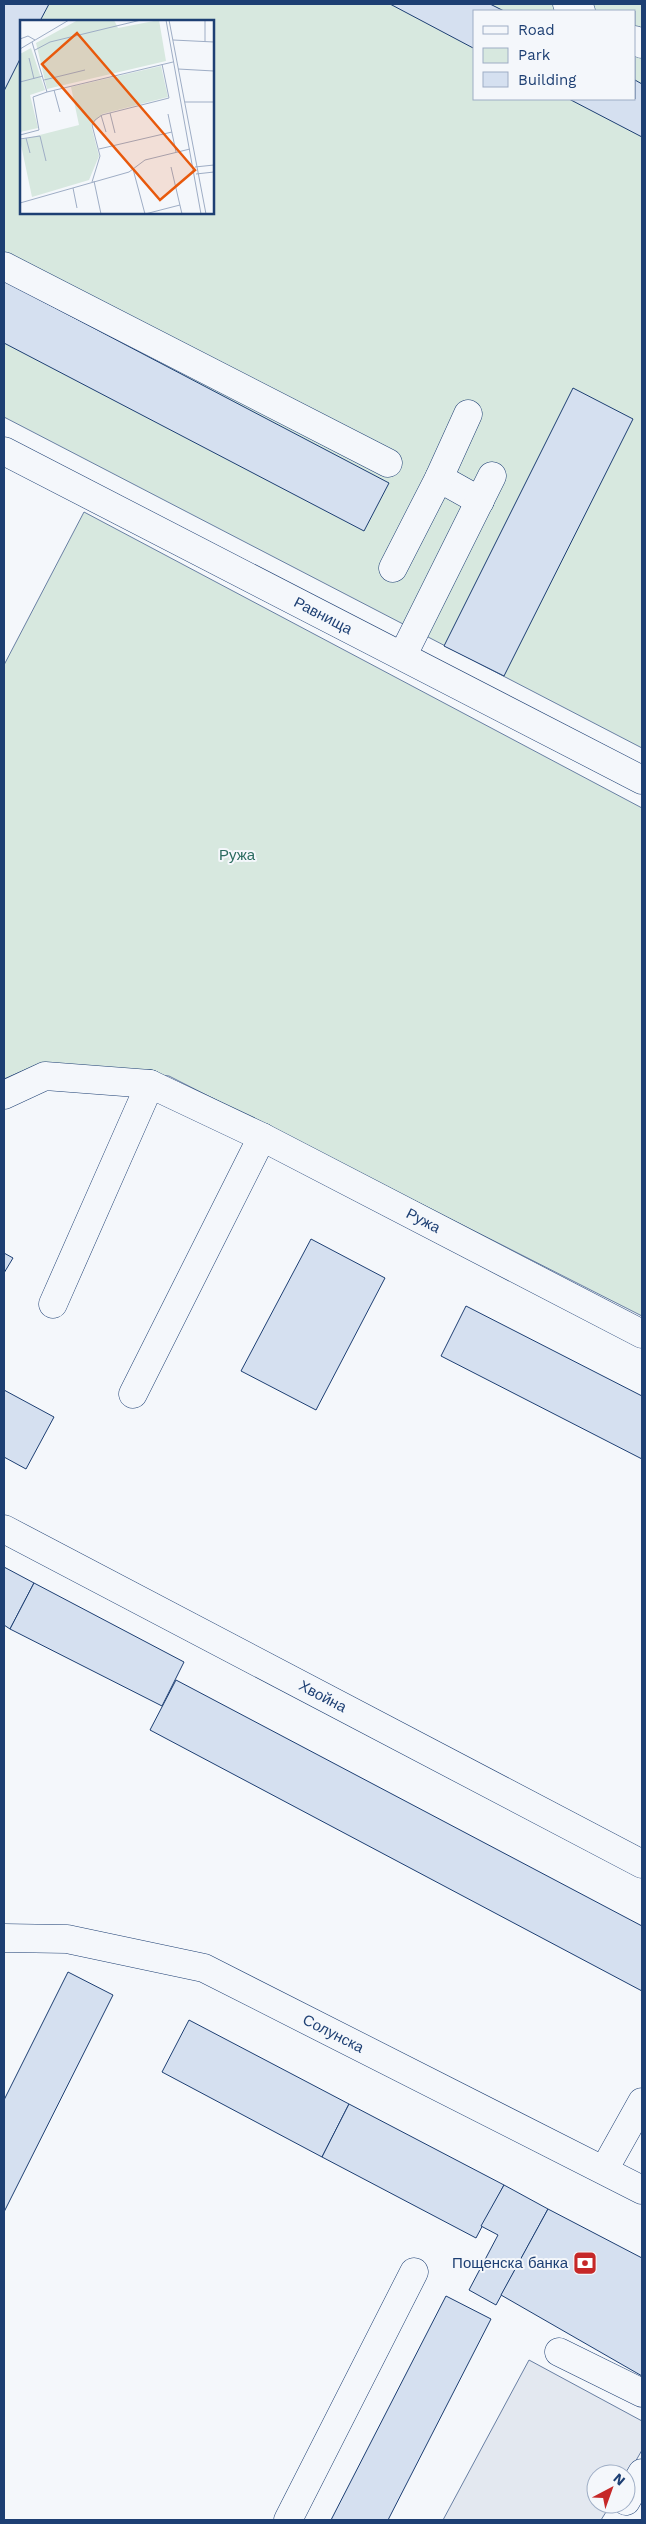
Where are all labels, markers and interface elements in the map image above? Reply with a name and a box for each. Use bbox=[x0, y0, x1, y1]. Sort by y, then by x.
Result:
legend bbox=[473, 10, 636, 100]
inset map bbox=[20, 20, 214, 214]
text: Road bbox=[518, 21, 555, 39]
text: Park bbox=[518, 46, 551, 64]
text: Building bbox=[518, 71, 576, 89]
street label: Равнища bbox=[291, 593, 356, 638]
park label: Ружа bbox=[219, 846, 256, 864]
street label: Ружа bbox=[403, 1204, 444, 1237]
street label: Хвойна bbox=[296, 1676, 350, 1717]
street label: Солунска bbox=[300, 2011, 367, 2057]
bank icon: Пощенска банка bbox=[572, 2250, 598, 2276]
place label: Пощенска банка bbox=[452, 2254, 569, 2272]
north arrow bbox=[586, 2464, 636, 2514]
text: N bbox=[610, 2470, 629, 2489]

